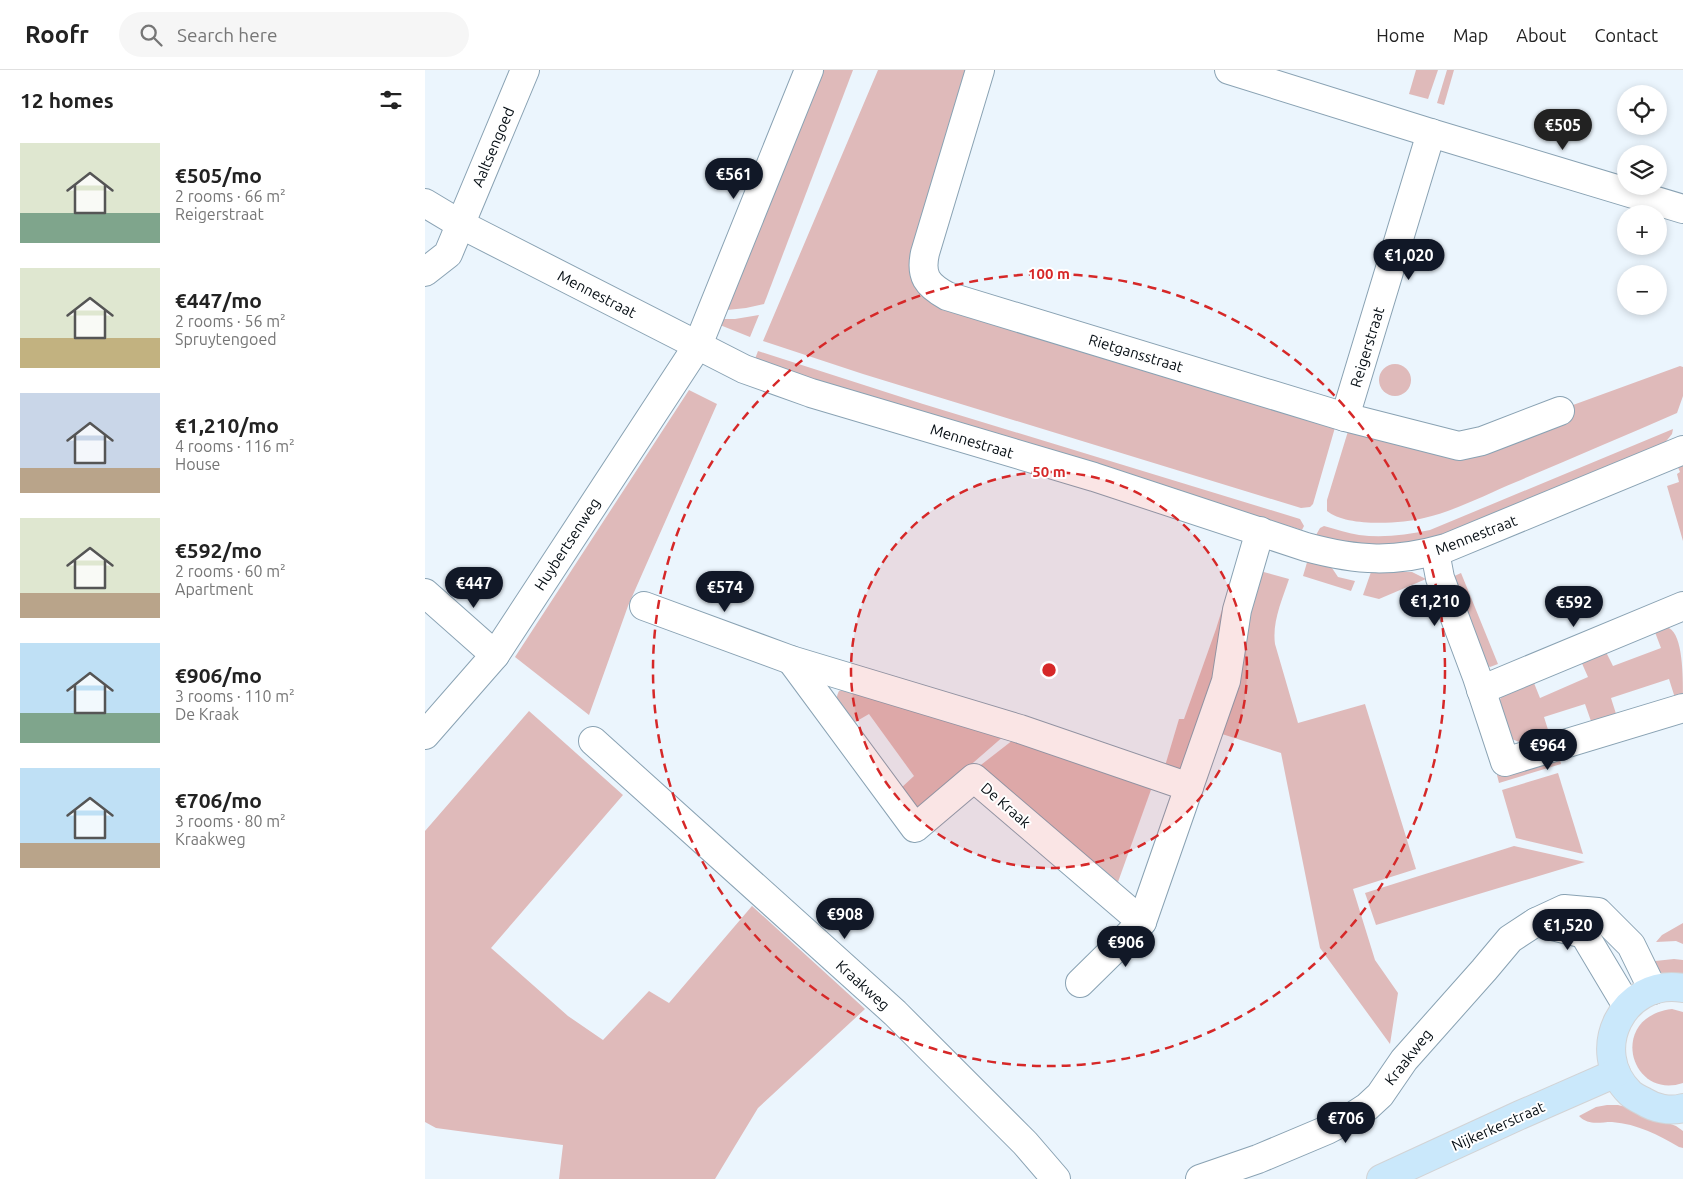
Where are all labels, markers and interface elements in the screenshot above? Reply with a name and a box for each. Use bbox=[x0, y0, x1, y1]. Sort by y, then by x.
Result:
search box bbox=[119, 12, 469, 57]
text: Roofr bbox=[25, 21, 89, 48]
icon: search bbox=[137, 21, 165, 49]
text: Search here bbox=[177, 24, 277, 46]
text: Home bbox=[1376, 25, 1425, 45]
text: Map bbox=[1453, 25, 1488, 45]
text: About bbox=[1516, 25, 1566, 45]
text: Contact bbox=[1594, 25, 1658, 45]
map controls bbox=[1617, 85, 1667, 315]
button: locate bbox=[1617, 85, 1667, 135]
icon: filters bbox=[377, 86, 405, 114]
text: 12 homes bbox=[20, 88, 114, 112]
street label: Aaltsengoed bbox=[469, 105, 517, 189]
pin: €505 bbox=[1533, 108, 1593, 151]
text: €505 bbox=[1545, 116, 1581, 134]
button: layers bbox=[1617, 145, 1667, 195]
pin: €561 bbox=[704, 158, 764, 200]
icon: home bbox=[60, 163, 120, 223]
text: €505/mo bbox=[175, 163, 262, 187]
text: €561 bbox=[716, 165, 752, 183]
text: 2 rooms · 66 m² bbox=[175, 187, 286, 205]
text: Reigerstraat bbox=[175, 205, 264, 223]
button: + bbox=[1617, 205, 1667, 255]
pin: €1,020 bbox=[1368, 238, 1450, 281]
text: €1,020 bbox=[1384, 246, 1434, 264]
text: 100 m bbox=[1028, 265, 1070, 282]
button: − bbox=[1617, 265, 1667, 315]
street label: Mennestraat bbox=[555, 267, 639, 321]
icon: home bbox=[60, 288, 120, 348]
text: €447/mo bbox=[175, 288, 262, 312]
street label: Reigerstraat bbox=[1347, 305, 1387, 389]
text: 2 rooms · 56 m² bbox=[175, 312, 286, 330]
text: Spruytengoed bbox=[175, 330, 277, 348]
street label: Rietgansstraat bbox=[1087, 331, 1185, 375]
icon: home bbox=[60, 413, 120, 473]
text: €1,210/mo bbox=[175, 413, 279, 437]
street label: Mennestraat bbox=[928, 420, 1016, 462]
text: 4 rooms · 116 m² bbox=[175, 437, 295, 455]
text: House bbox=[175, 455, 220, 473]
text: 50 m bbox=[1032, 463, 1066, 480]
street label: Huybertsenweg bbox=[531, 495, 603, 593]
street label: Mennestraat bbox=[1433, 512, 1519, 558]
icon: home bbox=[60, 538, 120, 598]
text: €592/mo bbox=[175, 538, 262, 562]
text: 2 rooms · 60 m² bbox=[175, 562, 286, 580]
pin: €447 bbox=[444, 566, 504, 609]
pin: €574 bbox=[695, 570, 755, 613]
text: €447 bbox=[456, 574, 492, 592]
text: €574 bbox=[707, 578, 743, 596]
text: Apartment bbox=[175, 580, 253, 598]
pin: €1,210 bbox=[1394, 584, 1476, 627]
pin: €592 bbox=[1544, 586, 1604, 628]
text: €1,210 bbox=[1410, 592, 1460, 610]
text: €592 bbox=[1556, 593, 1592, 611]
centre of rings bbox=[1040, 661, 1058, 679]
icon: home bbox=[60, 663, 120, 723]
text: €906/mo bbox=[175, 663, 262, 687]
text: 3 rooms · 110 m² bbox=[175, 687, 295, 705]
text: De Kraak bbox=[175, 705, 239, 723]
pin: €964 bbox=[1518, 728, 1578, 771]
text: €964 bbox=[1530, 736, 1566, 754]
street label: De Kraak bbox=[978, 779, 1035, 831]
icon: home bbox=[60, 788, 120, 848]
text: €706/mo bbox=[175, 788, 262, 812]
text: 3 rooms · 80 m² bbox=[175, 812, 286, 830]
text: Kraakweg bbox=[175, 830, 246, 848]
pin: €908 bbox=[815, 898, 875, 940]
text: €908 bbox=[827, 905, 863, 923]
pin: €1,520 bbox=[1527, 908, 1609, 951]
text: €1,520 bbox=[1543, 916, 1593, 934]
pin: €906 bbox=[1096, 926, 1156, 968]
text: €906 bbox=[1108, 933, 1144, 951]
street label: Kraakweg bbox=[833, 956, 893, 1014]
street label: Kraakweg bbox=[1381, 1026, 1435, 1088]
street label: Nijkerkerstraat bbox=[1449, 1098, 1547, 1154]
pin: €706 bbox=[1316, 1102, 1376, 1144]
text: €706 bbox=[1328, 1109, 1364, 1127]

